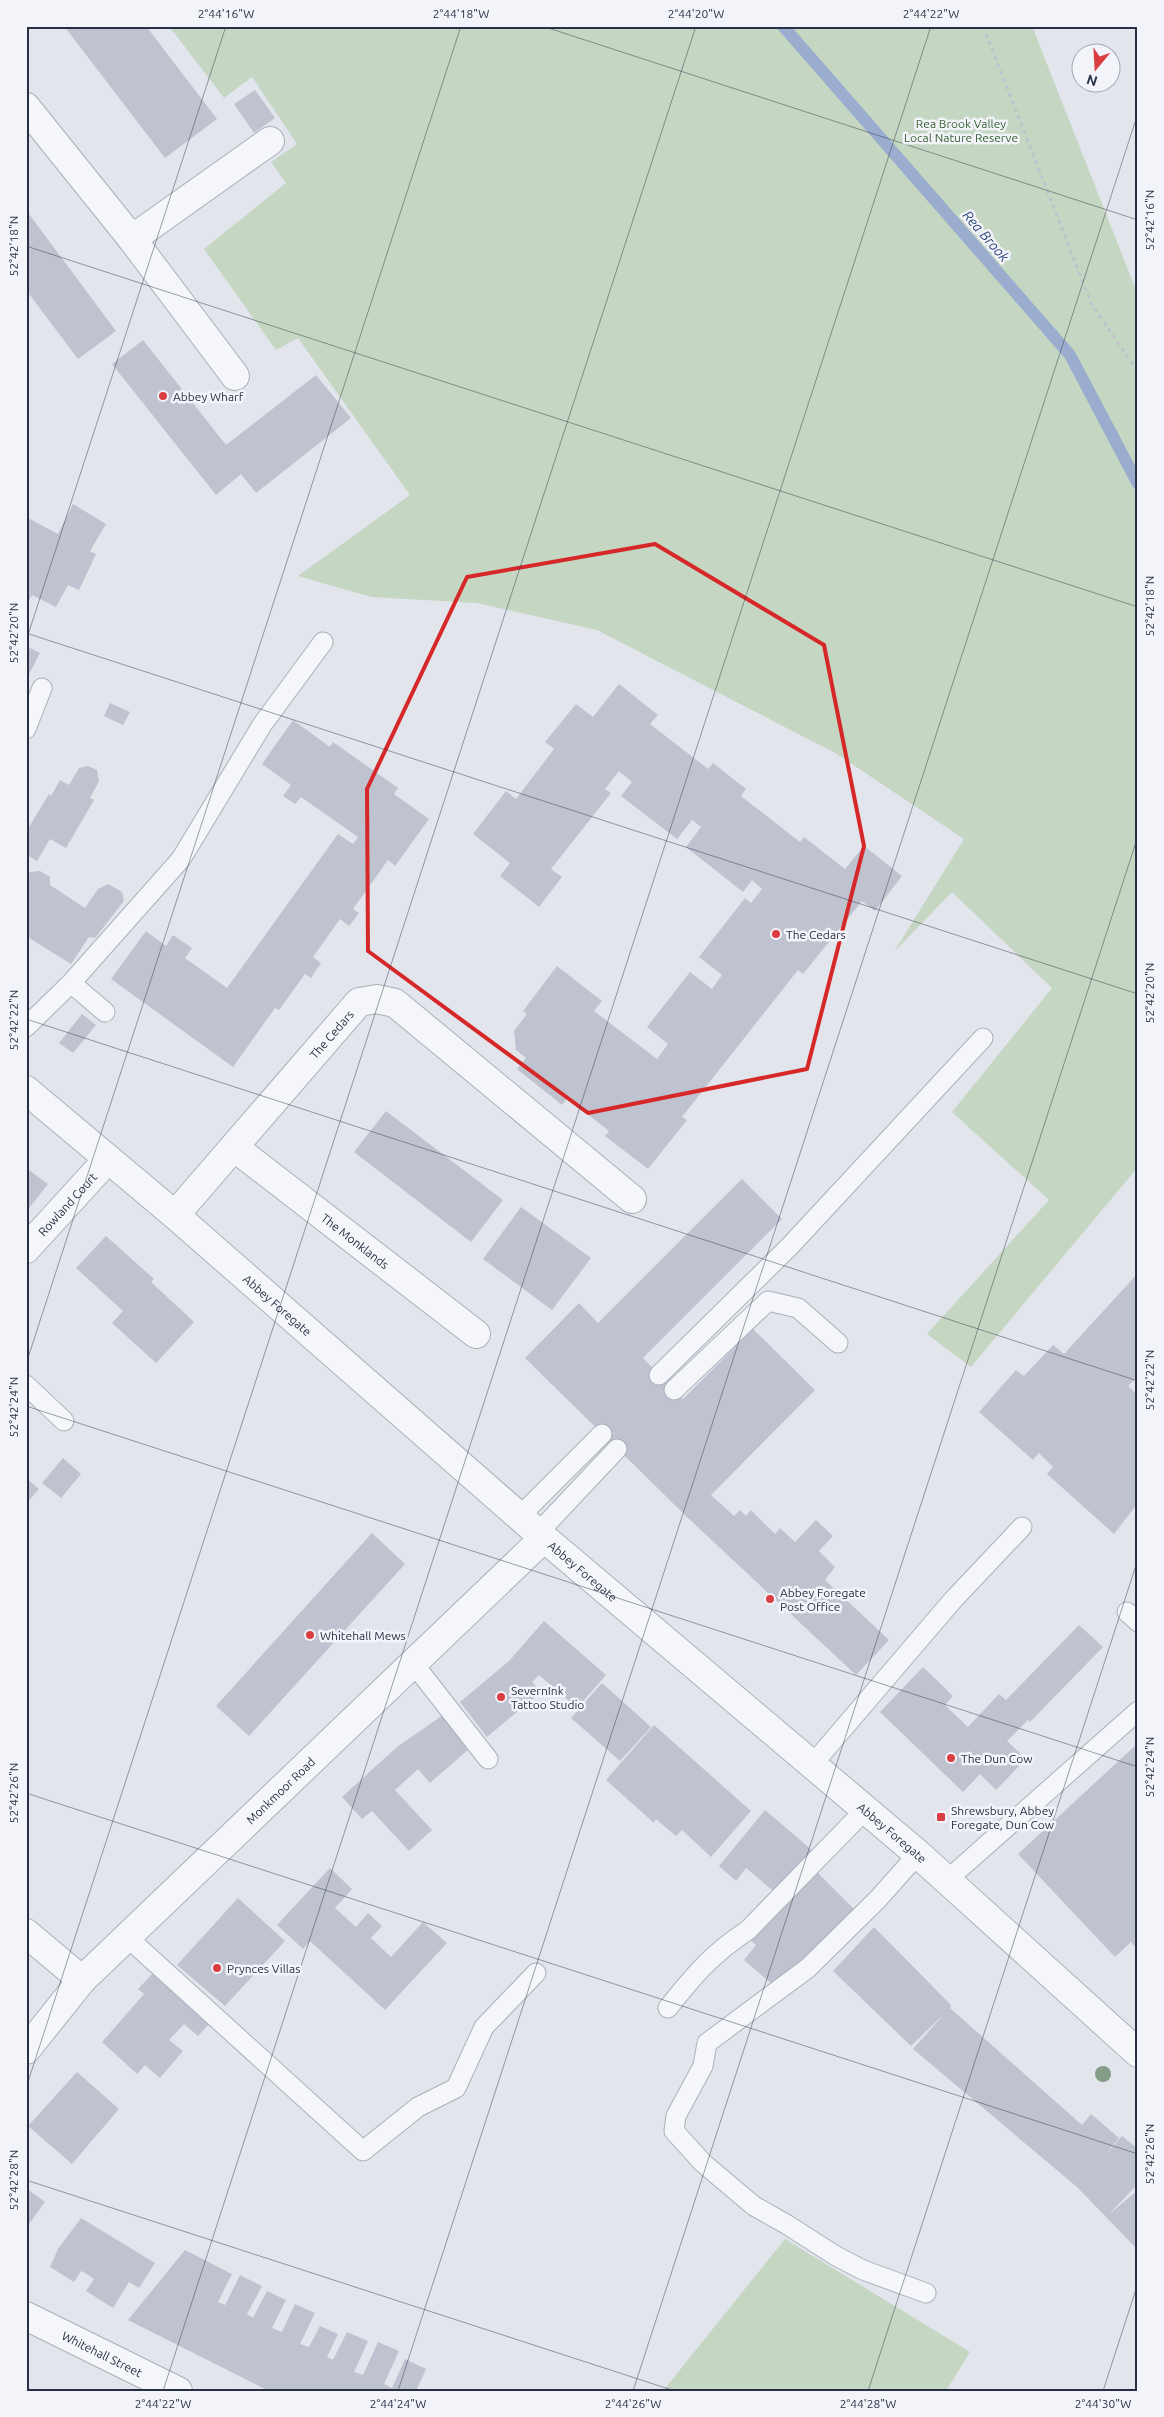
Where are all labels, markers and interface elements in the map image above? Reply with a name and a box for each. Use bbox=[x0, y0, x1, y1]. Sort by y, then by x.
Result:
text: 2°44'16"W bbox=[198, 7, 254, 20]
text: 2°44'18"W bbox=[433, 7, 489, 20]
text: 2°44'20"W bbox=[668, 7, 724, 20]
text: 2°44'22"W bbox=[903, 7, 959, 20]
north arrow bbox=[1072, 42, 1122, 92]
text: N bbox=[1085, 71, 1099, 90]
park label: Rea Brook Valley Local Nature Reserve bbox=[904, 117, 1018, 144]
text: 52°42'16"N bbox=[1143, 190, 1156, 250]
water label: Rea Brook bbox=[959, 207, 1013, 265]
text: 52°42'18"N bbox=[7, 216, 20, 276]
marker: Abbey Wharf bbox=[157, 390, 169, 402]
place label: Abbey Wharf bbox=[173, 390, 244, 403]
text: 52°42'18"N bbox=[1143, 576, 1156, 636]
text: 52°42'20"N bbox=[7, 603, 20, 663]
marker: The Cedars bbox=[770, 928, 782, 940]
place label: The Cedars bbox=[786, 928, 846, 941]
text: 52°42'20"N bbox=[1143, 963, 1156, 1023]
text: 52°42'22"N bbox=[7, 990, 20, 1050]
street label: The Cedars bbox=[307, 1007, 356, 1061]
street label: Rowland Court bbox=[35, 1170, 99, 1238]
street label: The Monklands bbox=[319, 1211, 392, 1271]
street label: Abbey Foregate bbox=[241, 1272, 314, 1338]
text: 52°42'22"N bbox=[1143, 1350, 1156, 1410]
text: 52°42'24"N bbox=[7, 1377, 20, 1437]
street label: Abbey Foregate bbox=[546, 1538, 620, 1604]
place label: Abbey Foregate Post Office bbox=[780, 1586, 866, 1613]
marker: Abbey Foregate Post Office bbox=[764, 1593, 776, 1605]
marker: Whitehall Mews bbox=[304, 1629, 316, 1641]
place label: Whitehall Mews bbox=[320, 1629, 406, 1642]
place label: SevernInk Tattoo Studio bbox=[511, 1684, 584, 1711]
marker: SevernInk Tattoo Studio bbox=[495, 1691, 507, 1703]
text: 52°42'24"N bbox=[1143, 1737, 1156, 1797]
marker: The Dun Cow bbox=[945, 1752, 957, 1764]
place label: The Dun Cow bbox=[961, 1752, 1033, 1765]
street label: Monkmoor Road bbox=[243, 1755, 317, 1826]
text: 52°42'26"N bbox=[7, 1763, 20, 1823]
street label: Abbey Foregate bbox=[855, 1800, 929, 1865]
place label: Shrewsbury, Abbey Foregate, Dun Cow bbox=[951, 1804, 1055, 1831]
marker: Shrewsbury, Abbey Foregate, Dun Cow bbox=[935, 1811, 947, 1823]
marker: Prynces Villas bbox=[211, 1962, 223, 1974]
place label: Prynces Villas bbox=[227, 1962, 300, 1975]
text: 52°42'26"N bbox=[1143, 2124, 1156, 2184]
text: 52°42'28"N bbox=[7, 2150, 20, 2210]
street label: Whitehall Street bbox=[60, 2328, 145, 2379]
text: 2°44'22"W bbox=[135, 2397, 191, 2410]
text: 2°44'24"W bbox=[370, 2397, 426, 2410]
text: 2°44'26"W bbox=[605, 2397, 661, 2410]
text: 2°44'28"W bbox=[840, 2397, 896, 2410]
text: 2°44'30"W bbox=[1075, 2397, 1131, 2410]

